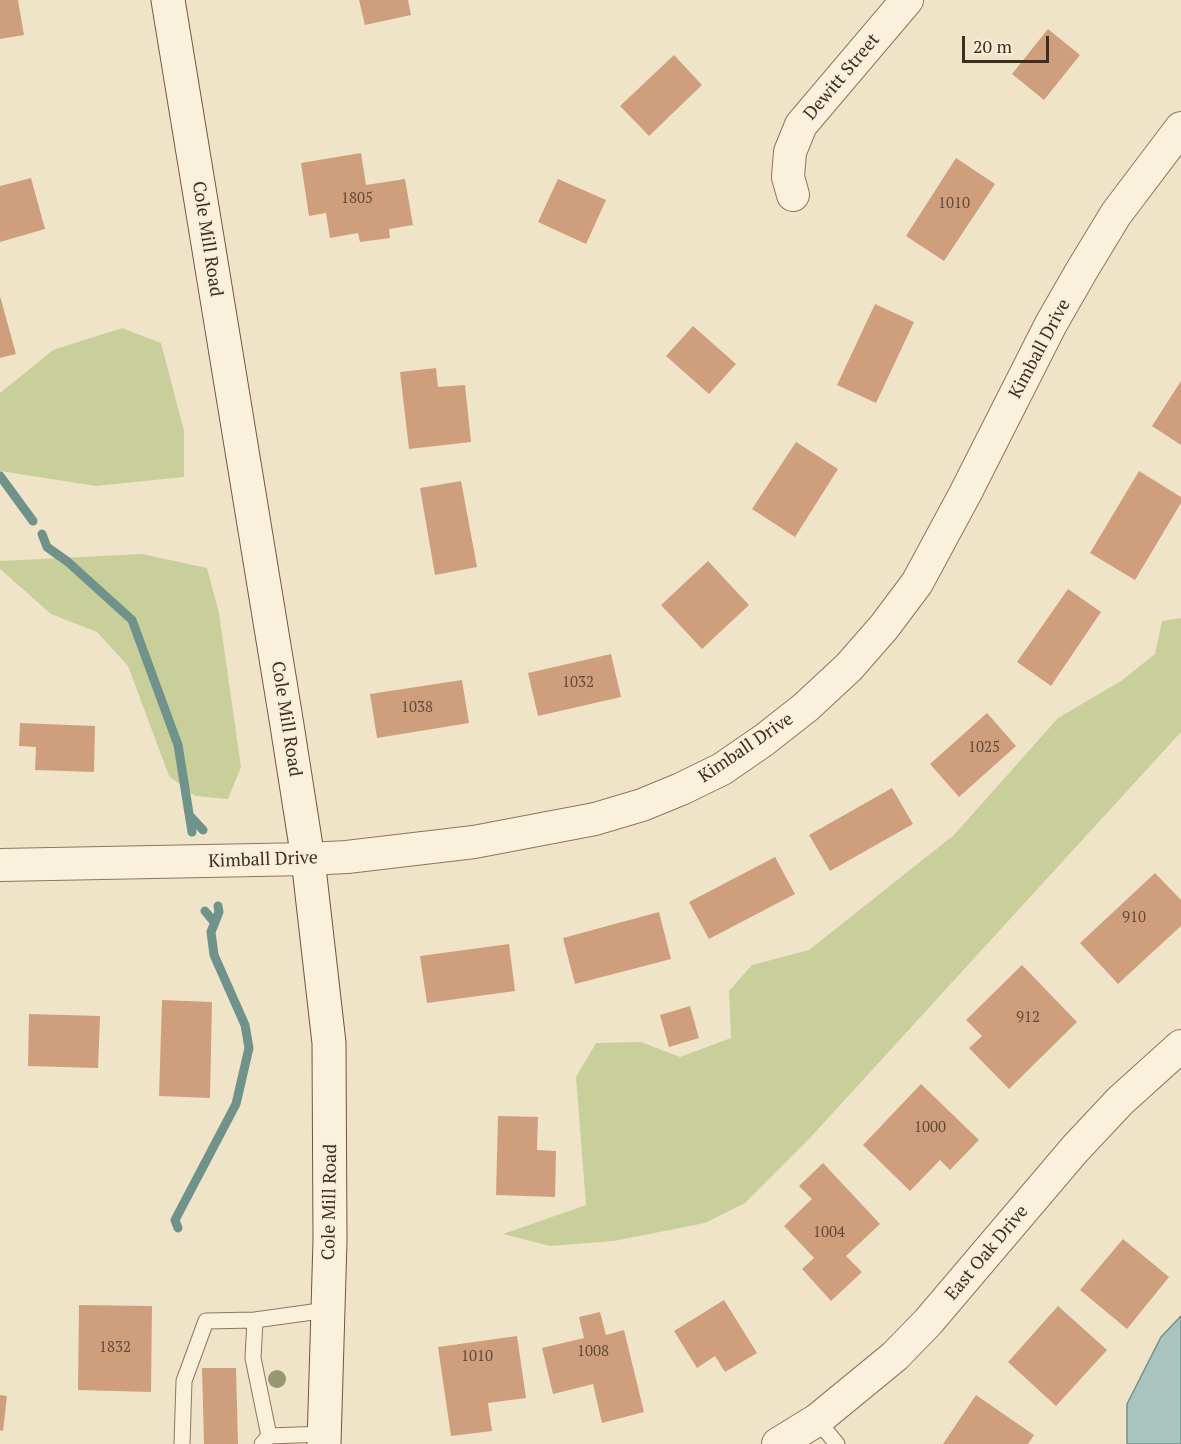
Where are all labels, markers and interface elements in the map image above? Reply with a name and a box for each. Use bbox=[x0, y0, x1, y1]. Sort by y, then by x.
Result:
scale bar bbox=[965, 24, 1052, 62]
street label: Dewitt Street bbox=[800, 29, 884, 125]
text: 20 m bbox=[973, 34, 1012, 58]
street label: Cole Mill Road bbox=[187, 180, 227, 298]
house number: 1805 bbox=[341, 190, 373, 208]
house number: 1010 bbox=[938, 195, 970, 213]
street label: Kimball Drive bbox=[1005, 296, 1075, 402]
street label: Cole Mill Road bbox=[266, 660, 306, 778]
house number: 1032 bbox=[562, 674, 594, 692]
house number: 1038 bbox=[401, 699, 433, 717]
street label: Kimball Drive bbox=[695, 708, 797, 788]
house number: 1025 bbox=[968, 739, 1000, 757]
street label: Kimball Drive bbox=[208, 847, 318, 873]
house number: 910 bbox=[1122, 909, 1146, 927]
house number: 912 bbox=[1016, 1009, 1040, 1027]
house number: 1000 bbox=[914, 1119, 946, 1137]
street label: Cole Mill Road bbox=[318, 1144, 342, 1260]
street label: East Oak Drive bbox=[941, 1201, 1033, 1305]
house number: 1004 bbox=[813, 1224, 845, 1242]
house number: 1832 bbox=[99, 1339, 131, 1357]
house number: 1008 bbox=[577, 1343, 609, 1361]
house number: 1010 bbox=[461, 1348, 493, 1366]

